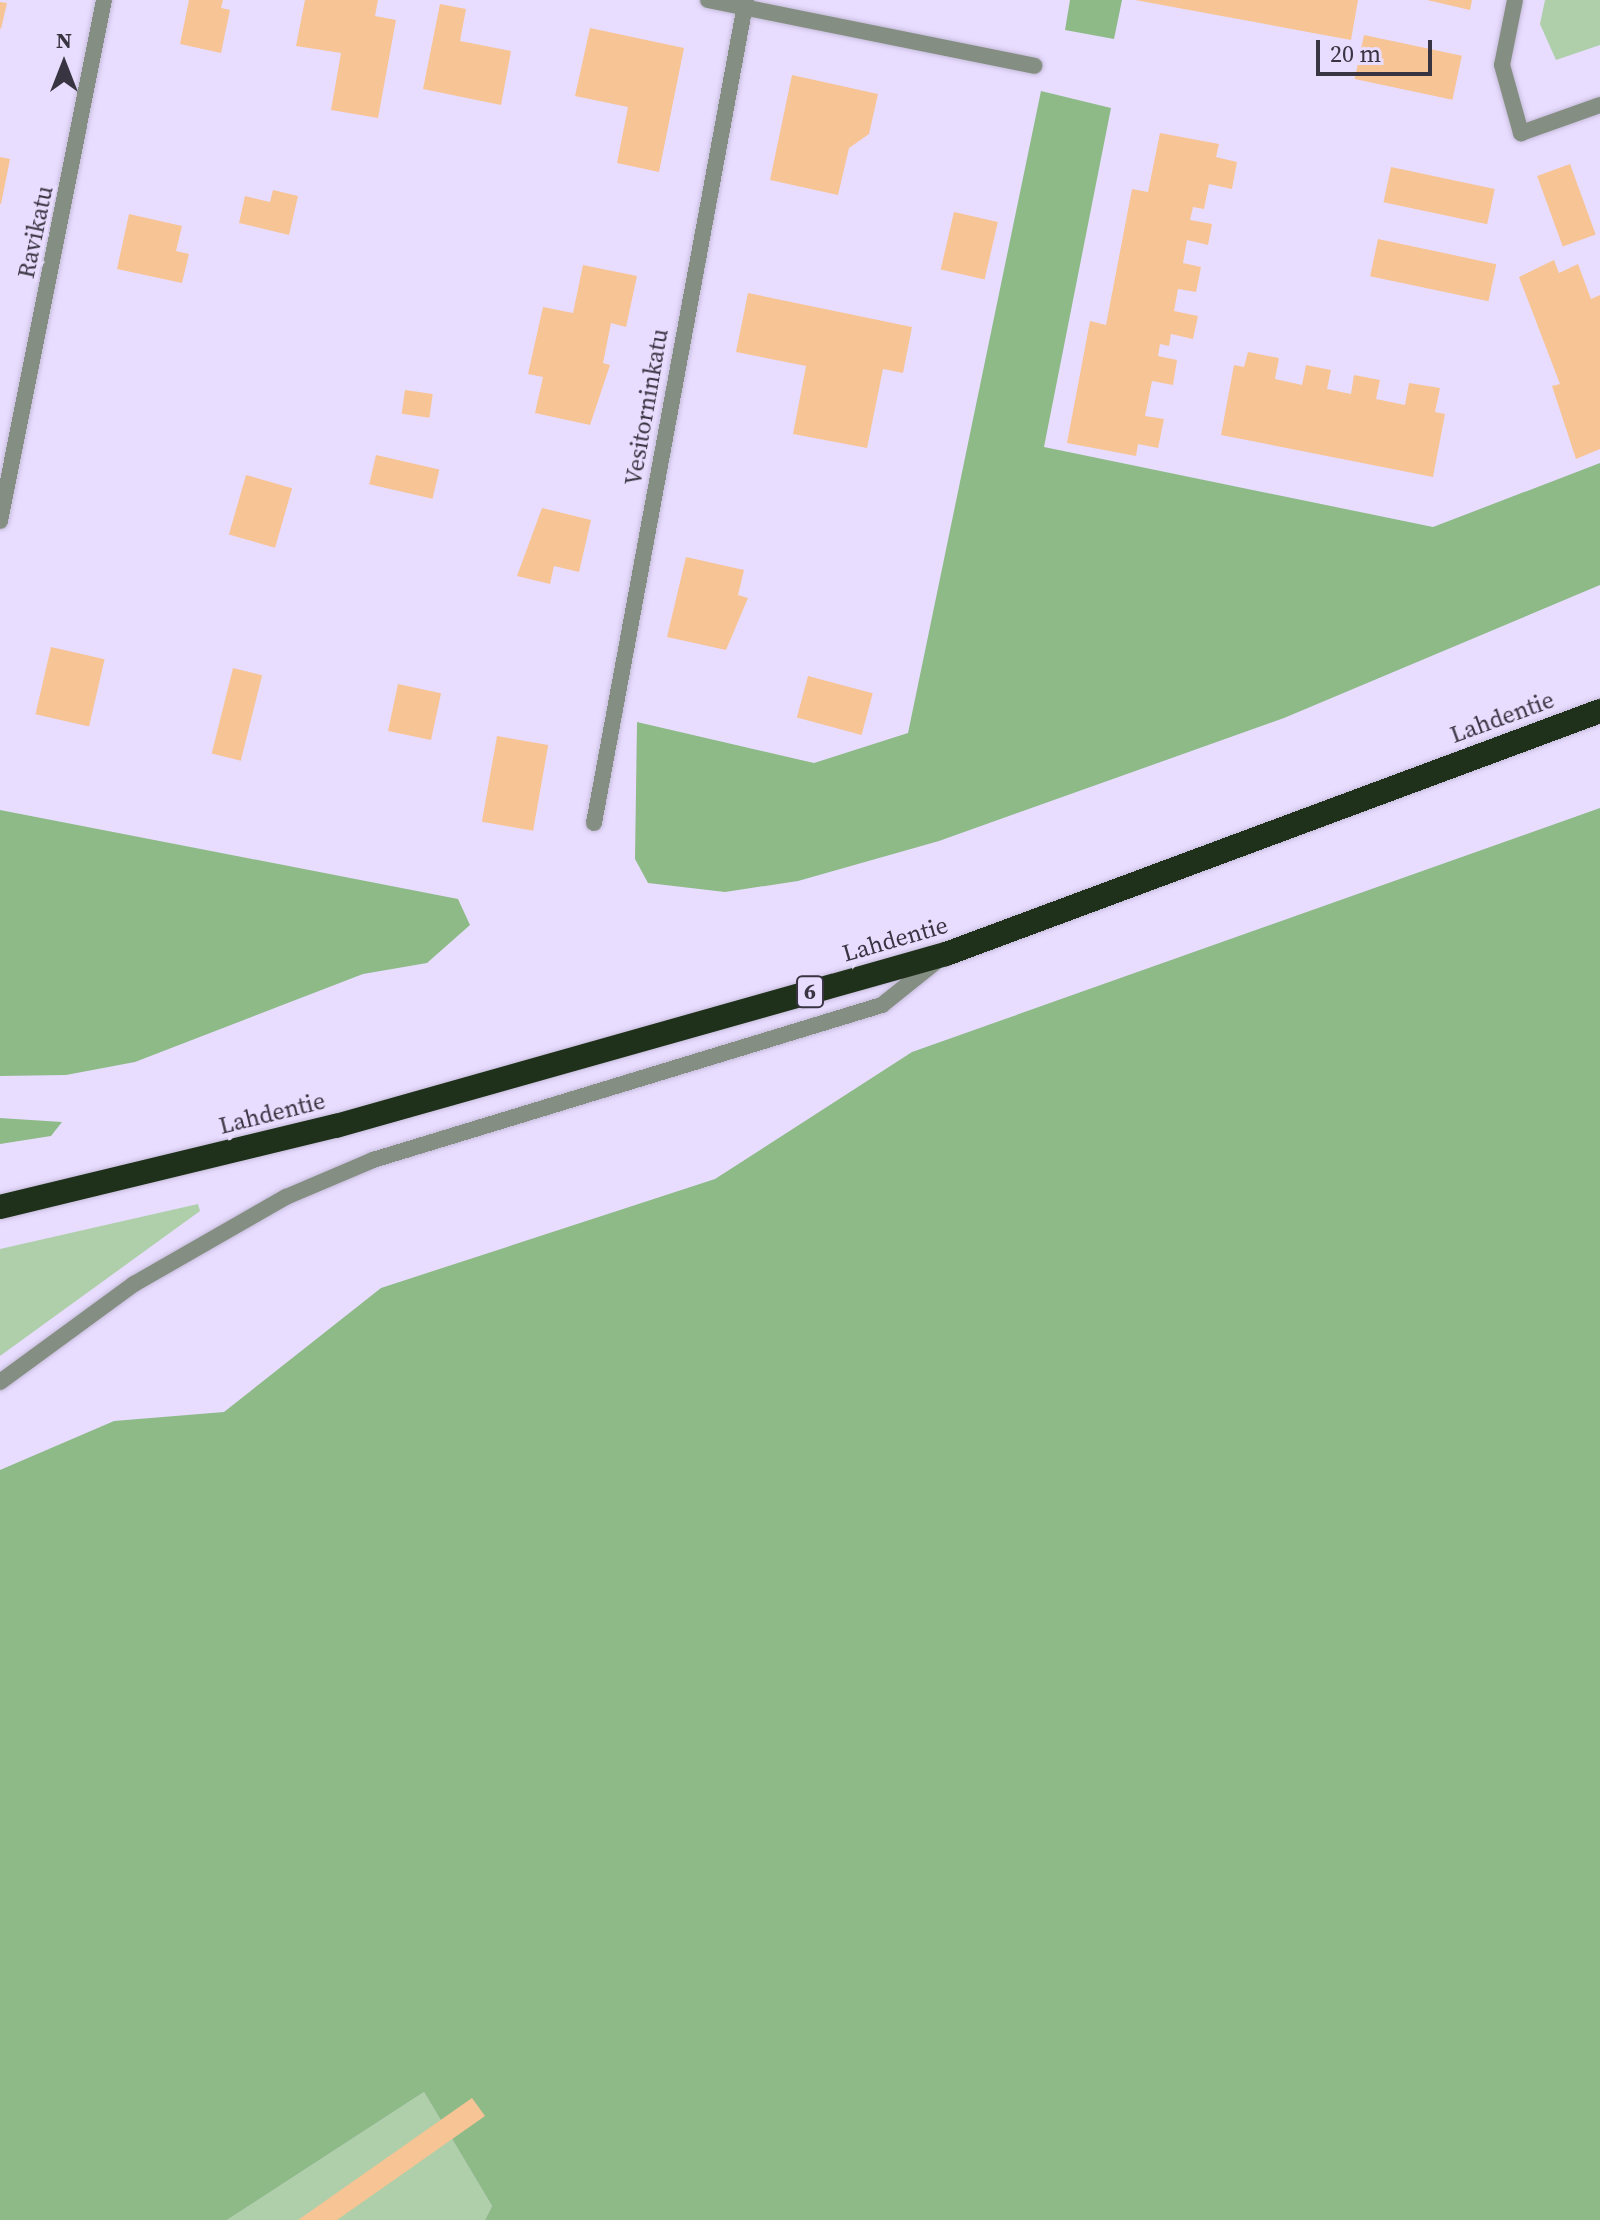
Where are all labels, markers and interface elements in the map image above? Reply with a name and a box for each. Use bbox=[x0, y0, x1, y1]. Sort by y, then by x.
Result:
north arrow bbox=[24, 24, 104, 104]
scale bar bbox=[1320, 24, 1436, 74]
text: N bbox=[56, 25, 72, 55]
text: 20 m bbox=[1330, 37, 1381, 70]
street label: Ravikatu bbox=[11, 183, 59, 281]
street label: Vesitorninkatu bbox=[618, 326, 674, 488]
street label: Lahdentie bbox=[1446, 685, 1558, 749]
street label: Lahdentie bbox=[839, 910, 951, 968]
road number: 6 bbox=[796, 974, 824, 1010]
street label: Lahdentie bbox=[216, 1086, 328, 1140]

